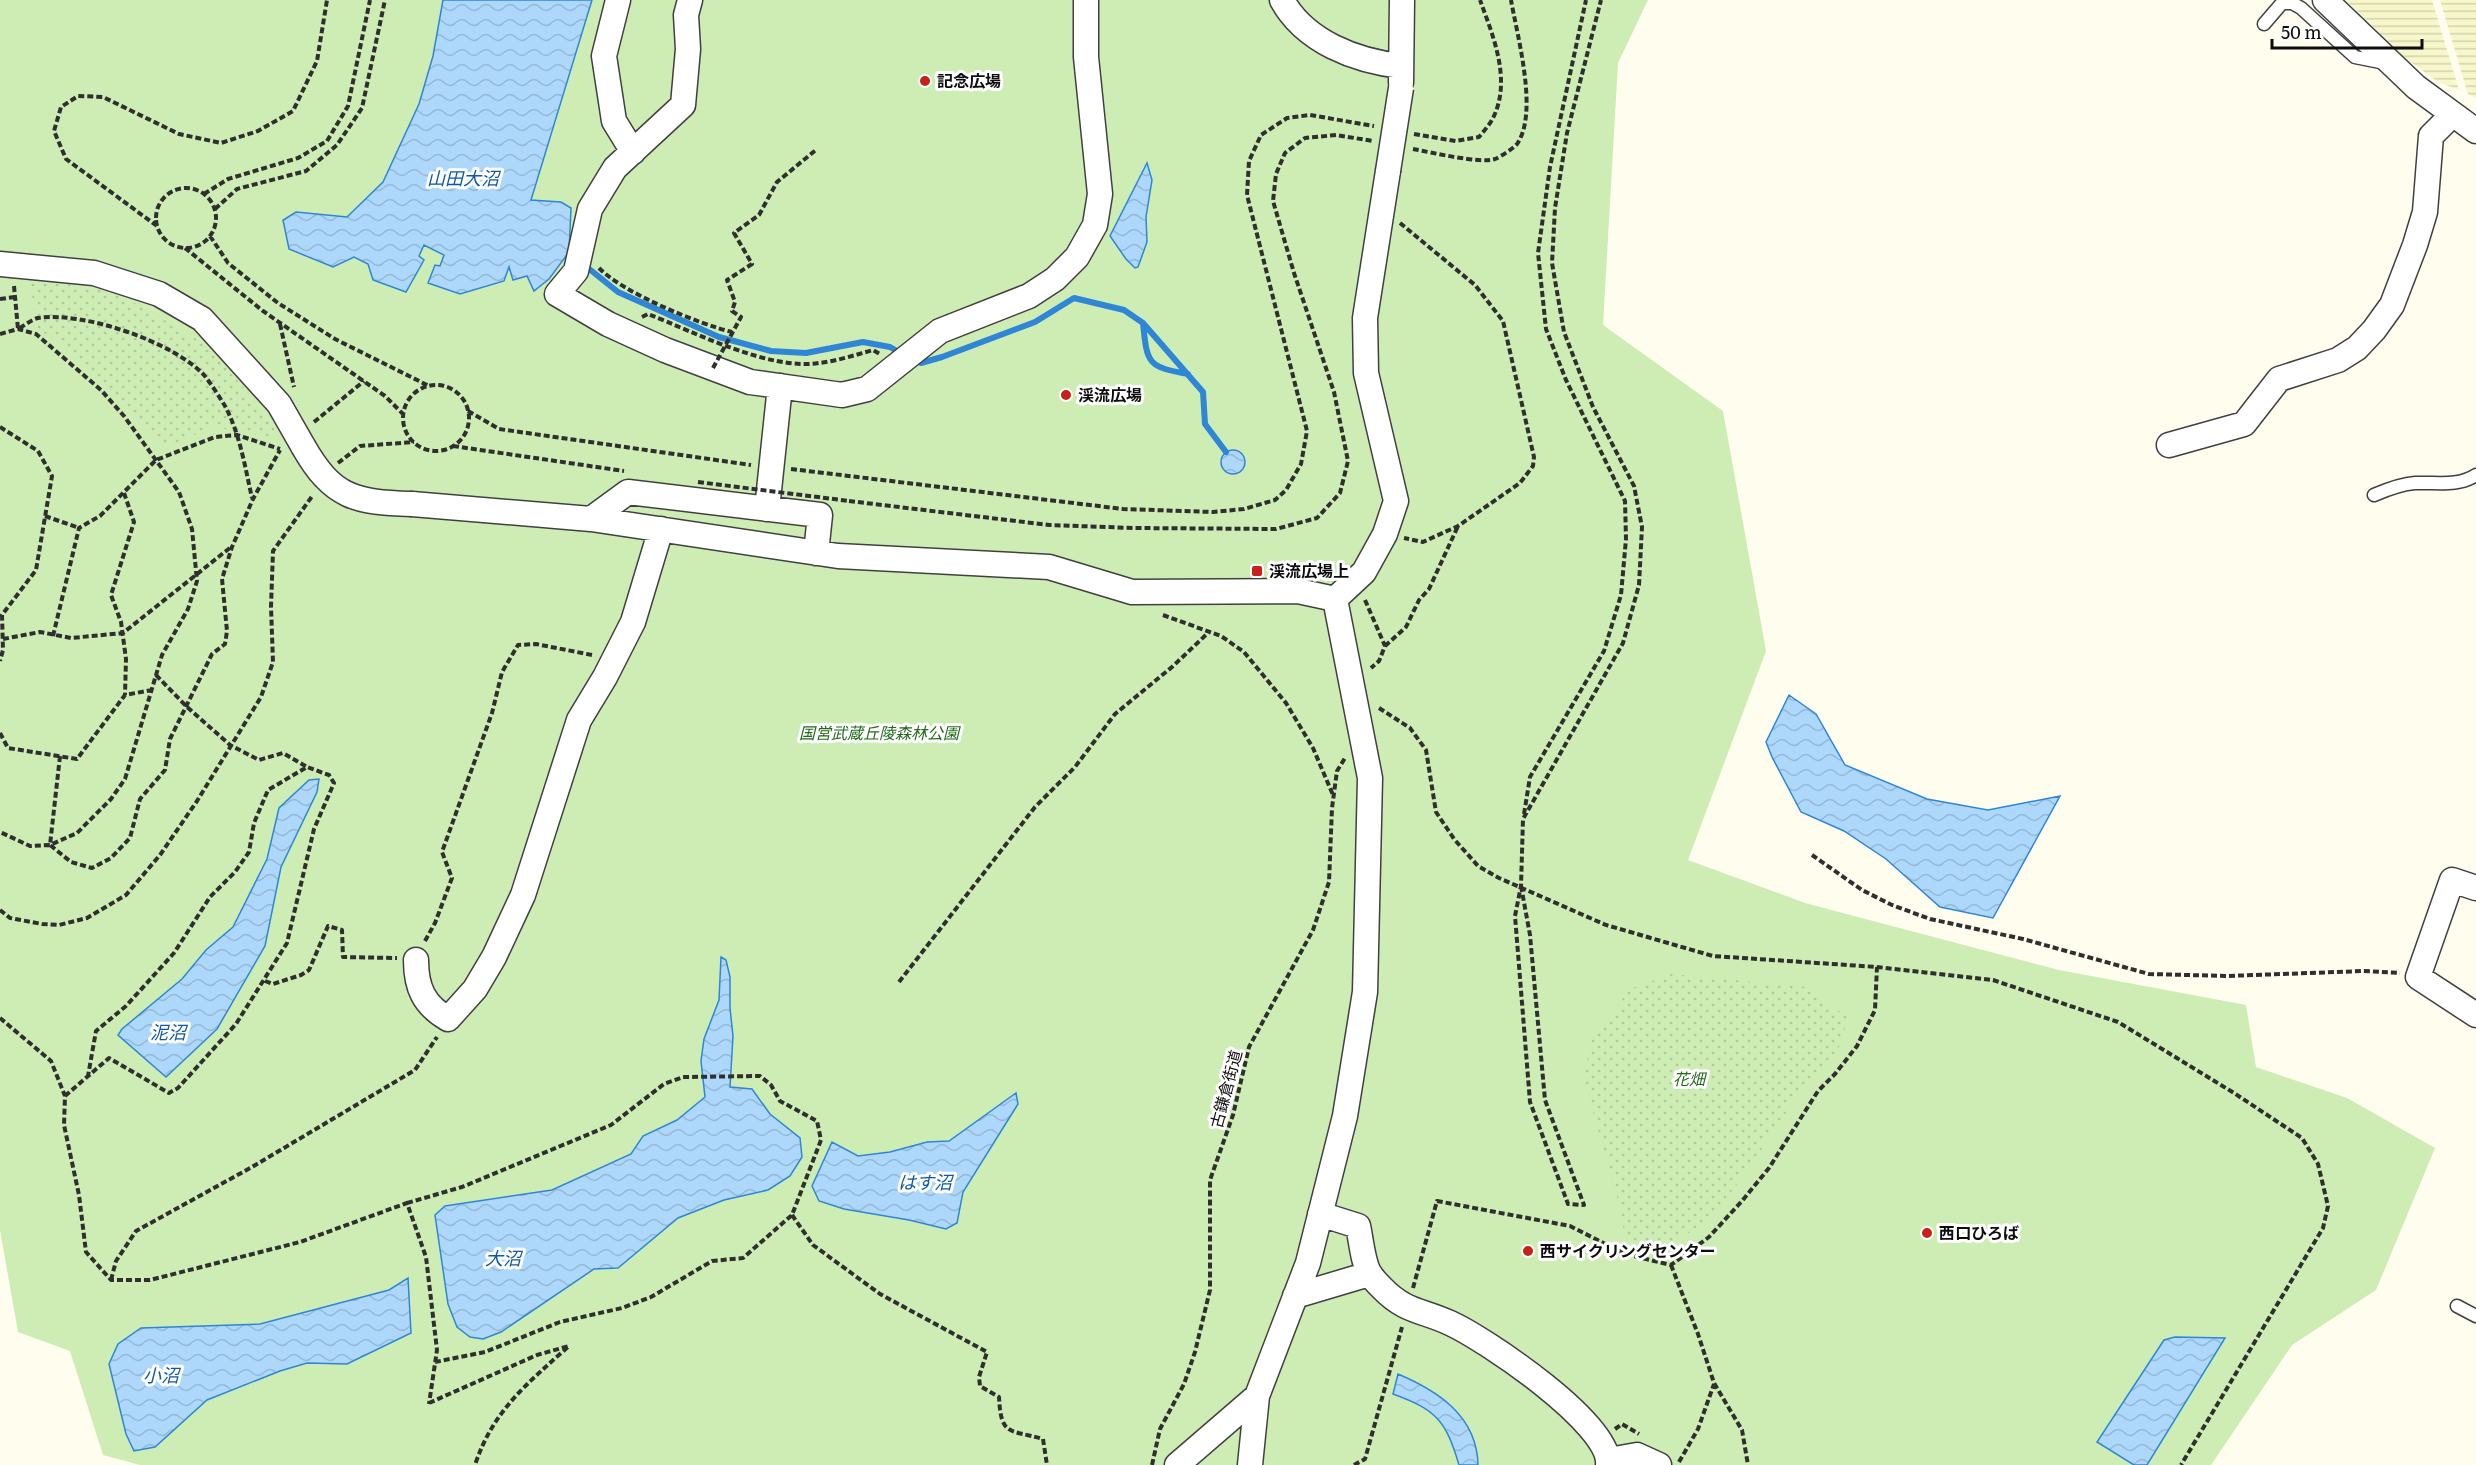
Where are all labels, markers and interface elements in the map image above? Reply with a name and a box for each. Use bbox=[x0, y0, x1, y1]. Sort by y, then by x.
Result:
scale bar bbox=[2272, 12, 2422, 50]
text: 50 m bbox=[2281, 18, 2322, 45]
place label: 記念広場 bbox=[937, 68, 1001, 92]
marker: 記念広場 bbox=[918, 74, 932, 88]
water label: 山田大沼 bbox=[427, 164, 502, 191]
place label: 渓流広場 bbox=[1078, 382, 1142, 406]
marker: 渓流広場 bbox=[1059, 388, 1073, 402]
place label: 渓流広場上 bbox=[1269, 558, 1349, 582]
marker: 渓流広場上 bbox=[1250, 564, 1264, 578]
park label: 国営武蔵丘陵森林公園 bbox=[799, 720, 961, 744]
water label: 泥沼 bbox=[150, 1018, 189, 1045]
street label: 古鎌倉街道 bbox=[1203, 1047, 1247, 1130]
park label: 花畑 bbox=[1673, 1066, 1708, 1090]
water label: はす沼 bbox=[898, 1168, 955, 1195]
place label: 西口ひろば bbox=[1939, 1220, 2019, 1244]
marker: 西口ひろば bbox=[1920, 1226, 1934, 1240]
place label: 西サイクリングセンター bbox=[1540, 1238, 1716, 1262]
water label: 大沼 bbox=[485, 1244, 524, 1271]
marker: 西サイクリングセンター bbox=[1521, 1244, 1535, 1258]
water label: 小沼 bbox=[143, 1361, 182, 1388]

